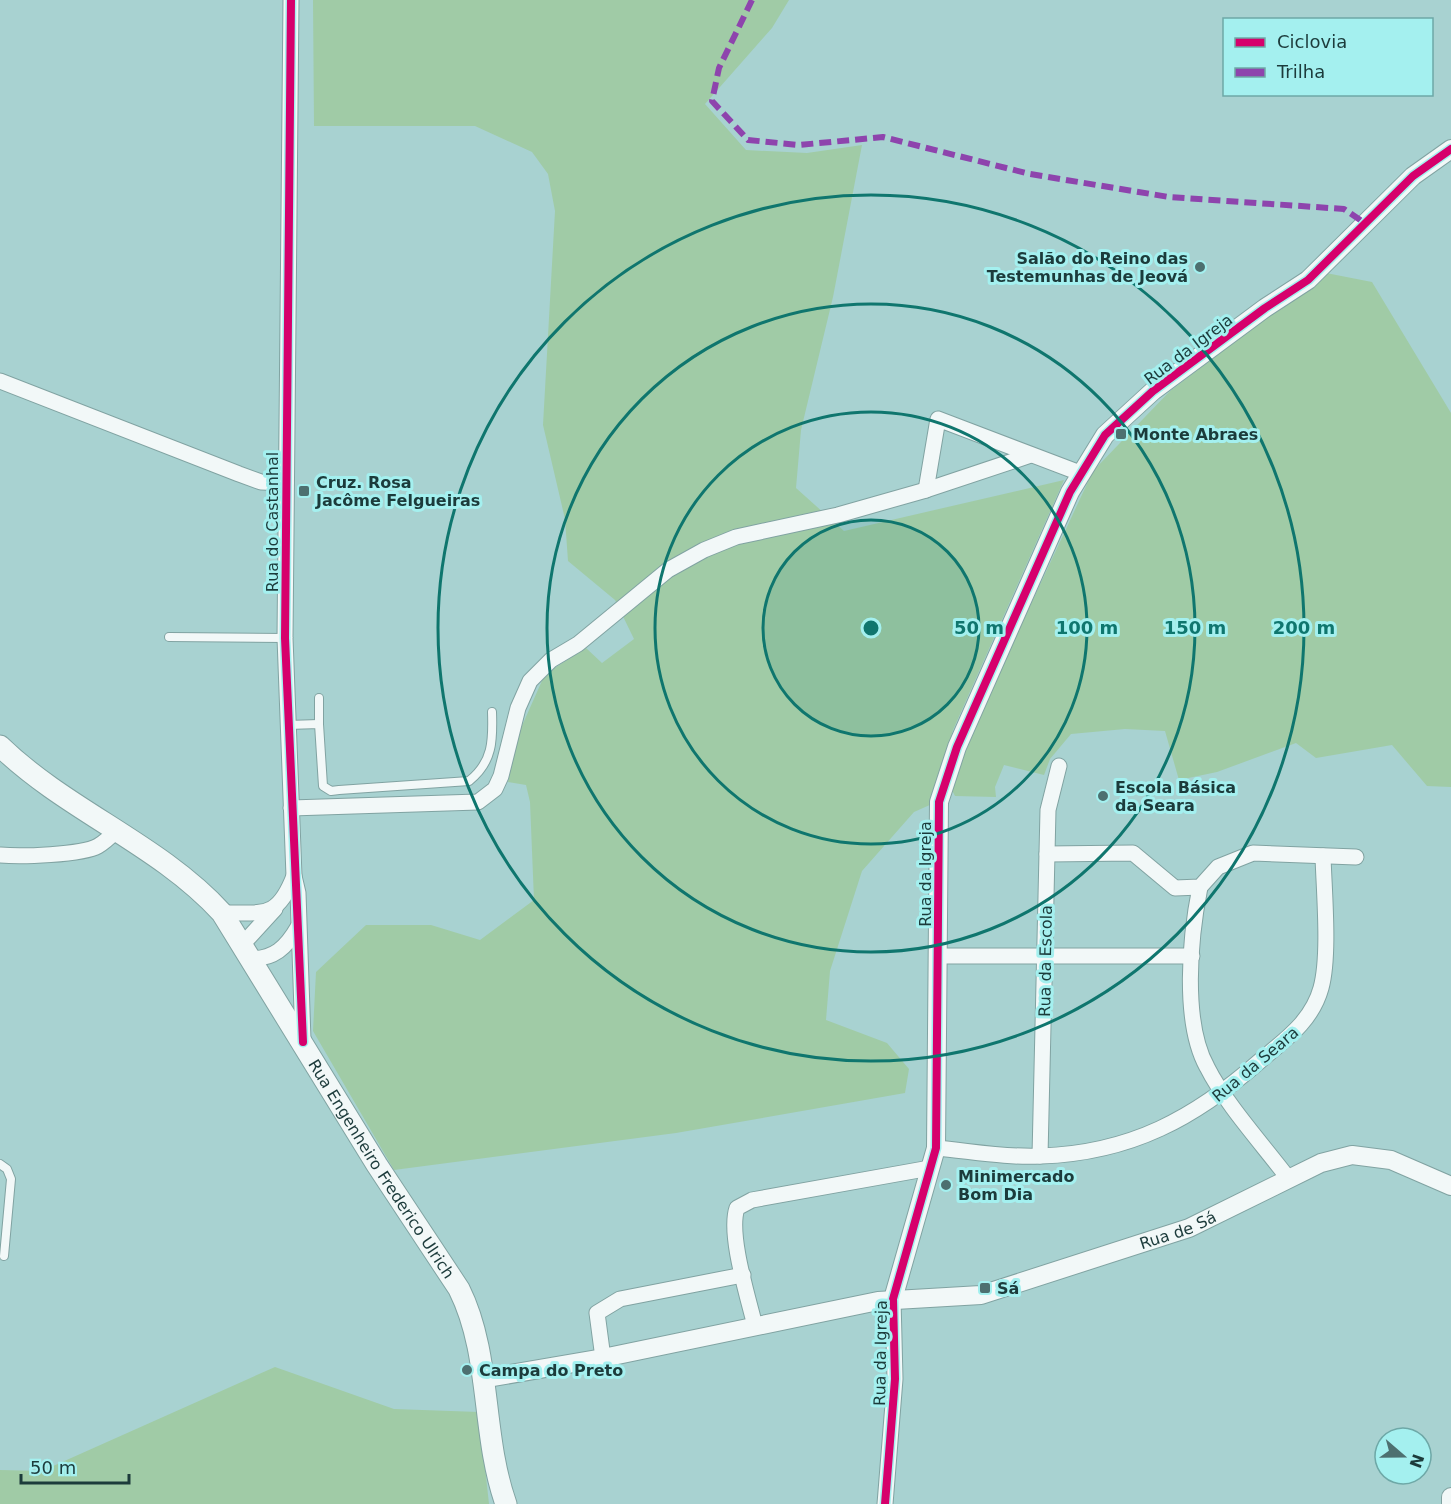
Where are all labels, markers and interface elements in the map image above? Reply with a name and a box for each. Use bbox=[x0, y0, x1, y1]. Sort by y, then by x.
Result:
legend bbox=[1223, 18, 1433, 96]
text: Ciclovia bbox=[1277, 31, 1347, 52]
text: Trilha bbox=[1276, 61, 1325, 82]
place label: Salão do Reino das Testemunhas de Jeová bbox=[987, 249, 1188, 286]
marker: Salão do Reino das Testemunhas de Jeová bbox=[1193, 260, 1207, 274]
street label: Rua da Igreja bbox=[1140, 310, 1236, 389]
place label: Monte Abraes bbox=[1133, 425, 1258, 444]
marker: Monte Abraes bbox=[1114, 427, 1128, 441]
street label: Rua do Castanhal bbox=[263, 452, 282, 592]
place label: Cruz. Rosa Jacôme Felgueiras bbox=[315, 473, 480, 510]
marker: Cruz. Rosa Jacôme Felgueiras bbox=[297, 484, 311, 498]
text: 50 m bbox=[954, 617, 1004, 638]
text: 100 m bbox=[1056, 617, 1118, 638]
text: 150 m bbox=[1164, 617, 1226, 638]
text: 200 m bbox=[1273, 617, 1335, 638]
centre of rings bbox=[861, 618, 881, 638]
place label: Escola Básica da Seara bbox=[1115, 778, 1236, 815]
marker: Escola Básica da Seara bbox=[1096, 789, 1110, 803]
street label: Rua da Igreja bbox=[916, 821, 935, 927]
street label: Rua da Escola bbox=[1035, 905, 1056, 1017]
street label: Rua da Seara bbox=[1208, 1023, 1302, 1106]
street label: Rua Engenheiro Frederico Ulrich bbox=[304, 1056, 458, 1282]
place label: Minimercado Bom Dia bbox=[958, 1167, 1074, 1204]
marker: Minimercado Bom Dia bbox=[939, 1178, 953, 1192]
street label: Rua de Sá bbox=[1137, 1207, 1219, 1253]
place label: Sá bbox=[997, 1279, 1019, 1298]
marker: Sá bbox=[978, 1281, 992, 1295]
street label: Rua da Igreja bbox=[870, 1300, 891, 1406]
place label: Campa do Preto bbox=[479, 1361, 623, 1380]
marker: Campa do Preto bbox=[460, 1363, 474, 1377]
north arrow bbox=[1373, 1426, 1433, 1486]
scale bar bbox=[21, 1447, 129, 1485]
text: N bbox=[1405, 1451, 1428, 1471]
text: 50 m bbox=[30, 1457, 76, 1478]

